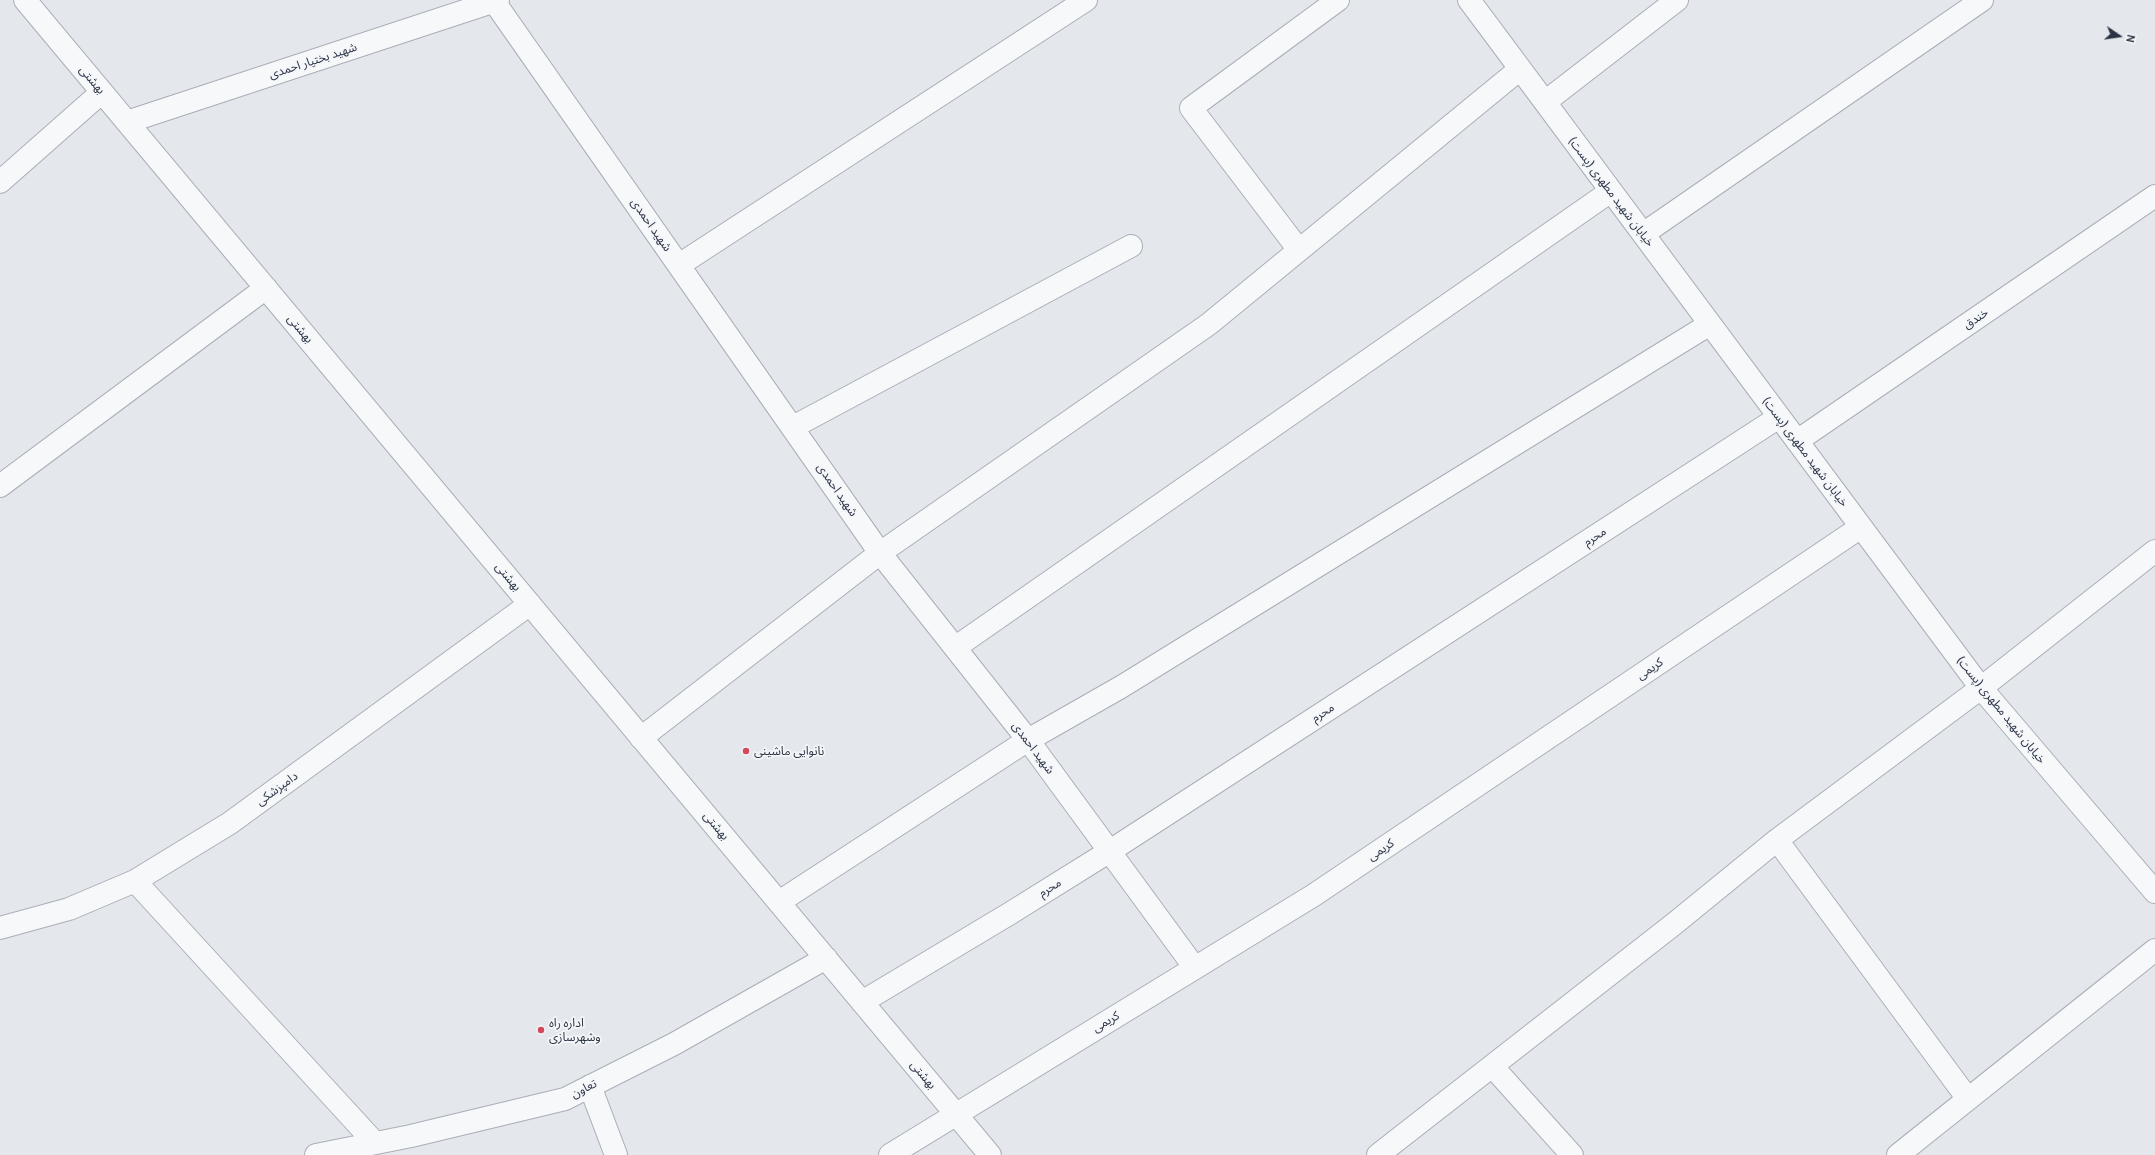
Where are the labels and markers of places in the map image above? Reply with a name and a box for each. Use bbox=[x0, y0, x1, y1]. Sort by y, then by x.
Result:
place label: نانوایی ماشینی bbox=[754, 744, 824, 758]
marker: نانوایی ماشینی bbox=[741, 746, 751, 756]
place label: اداره راه وشهرسازی bbox=[549, 1016, 601, 1044]
marker: اداره راه وشهرسازی bbox=[536, 1025, 546, 1035]

